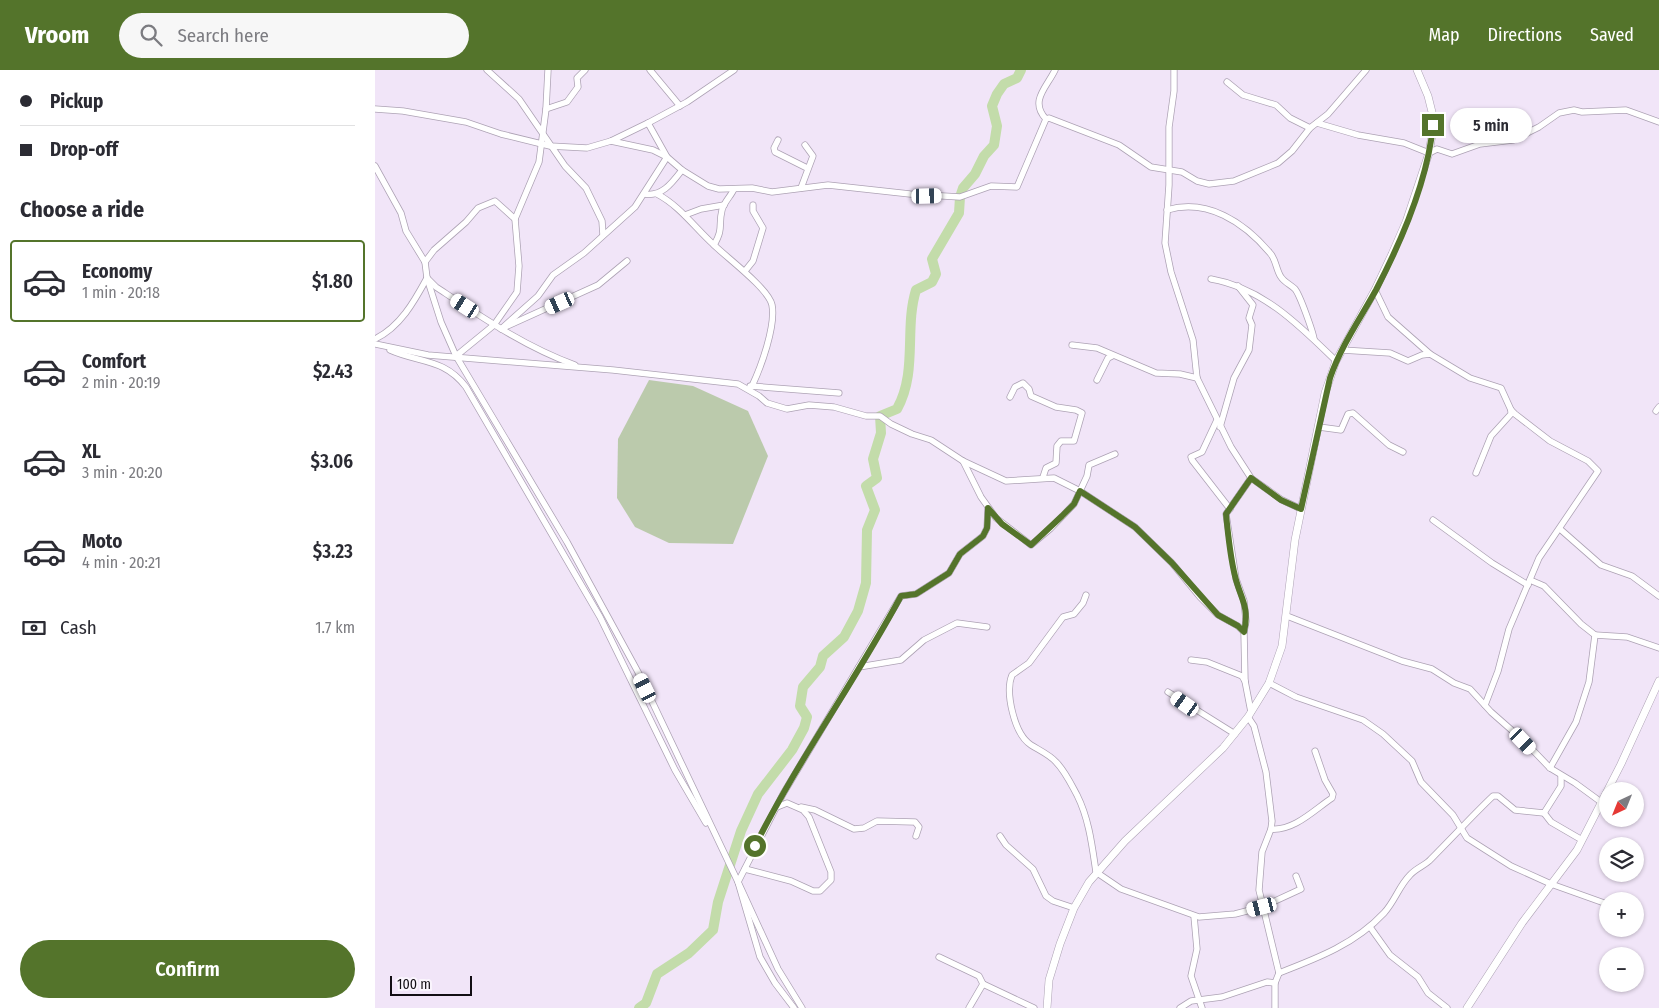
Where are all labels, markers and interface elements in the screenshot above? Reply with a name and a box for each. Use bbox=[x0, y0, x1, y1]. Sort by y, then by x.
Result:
search box bbox=[119, 13, 469, 58]
text: Vroom bbox=[25, 21, 89, 49]
icon: search bbox=[137, 21, 165, 49]
text: Search here bbox=[177, 24, 269, 47]
text: Map bbox=[1428, 24, 1460, 46]
text: Directions bbox=[1488, 24, 1562, 46]
text: Saved bbox=[1590, 24, 1634, 46]
text: Pickup bbox=[50, 90, 103, 113]
callout: 5 min bbox=[1451, 108, 1533, 142]
route end bbox=[1422, 114, 1444, 136]
text: 5 min bbox=[1473, 116, 1509, 135]
text: Drop-off bbox=[50, 138, 118, 161]
car bbox=[911, 188, 942, 204]
text: Choose a ride bbox=[20, 196, 144, 223]
icon: car bbox=[22, 259, 67, 304]
text: Economy bbox=[82, 260, 152, 283]
text: $1.80 bbox=[312, 270, 353, 293]
text: 1 min · 20:18 bbox=[82, 283, 160, 302]
car bbox=[543, 290, 576, 316]
car bbox=[448, 292, 481, 320]
icon: car bbox=[22, 349, 67, 394]
text: Comfort bbox=[82, 350, 146, 373]
text: $2.43 bbox=[313, 360, 353, 383]
text: 2 min · 20:19 bbox=[82, 373, 161, 392]
icon: car bbox=[22, 439, 67, 484]
text: XL bbox=[82, 440, 101, 463]
text: $3.06 bbox=[311, 450, 353, 473]
text: 3 min · 20:20 bbox=[82, 463, 163, 482]
icon: car bbox=[22, 529, 67, 574]
text: Moto bbox=[82, 530, 122, 553]
text: $3.23 bbox=[313, 540, 353, 563]
text: 4 min · 20:21 bbox=[82, 553, 161, 572]
icon: cash bbox=[20, 614, 48, 642]
text: Cash bbox=[60, 616, 97, 639]
text: 1.7 km bbox=[315, 618, 355, 637]
car bbox=[631, 671, 658, 705]
car bbox=[1168, 689, 1201, 719]
car bbox=[1507, 725, 1538, 757]
north arrow bbox=[1599, 782, 1644, 828]
map controls bbox=[1599, 782, 1644, 992]
route start bbox=[744, 835, 766, 857]
button: layers bbox=[1599, 837, 1644, 882]
button: + bbox=[1599, 892, 1644, 937]
car bbox=[1245, 896, 1278, 918]
button: Confirm bbox=[20, 940, 355, 998]
button: − bbox=[1599, 947, 1644, 992]
scale bar bbox=[390, 973, 473, 996]
text: 100 m bbox=[397, 976, 431, 993]

